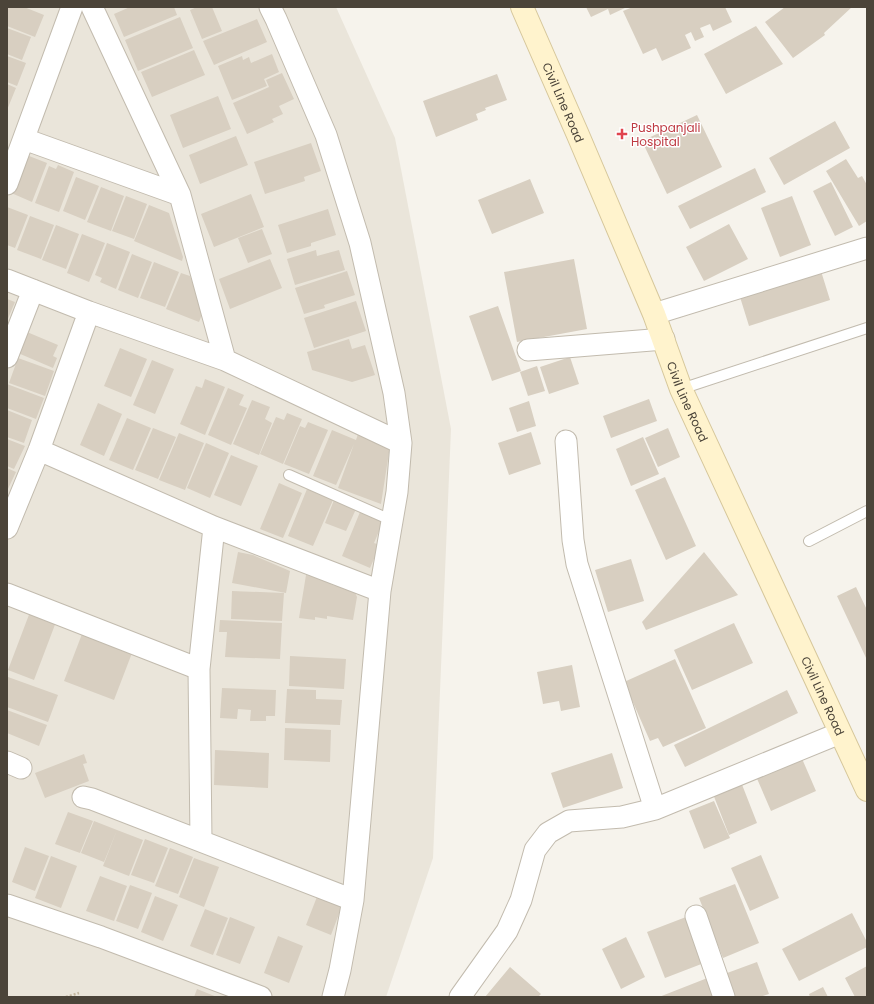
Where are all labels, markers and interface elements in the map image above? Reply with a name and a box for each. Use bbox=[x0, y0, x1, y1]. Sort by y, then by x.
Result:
street label: Civil Line Road bbox=[539, 60, 589, 145]
place label: Pushpanjali Hospital bbox=[631, 119, 701, 150]
marker: Pushpanjali Hospital bbox=[616, 128, 628, 140]
street label: Civil Line Road bbox=[663, 359, 713, 444]
street label: Civil Line Road bbox=[798, 653, 849, 738]

